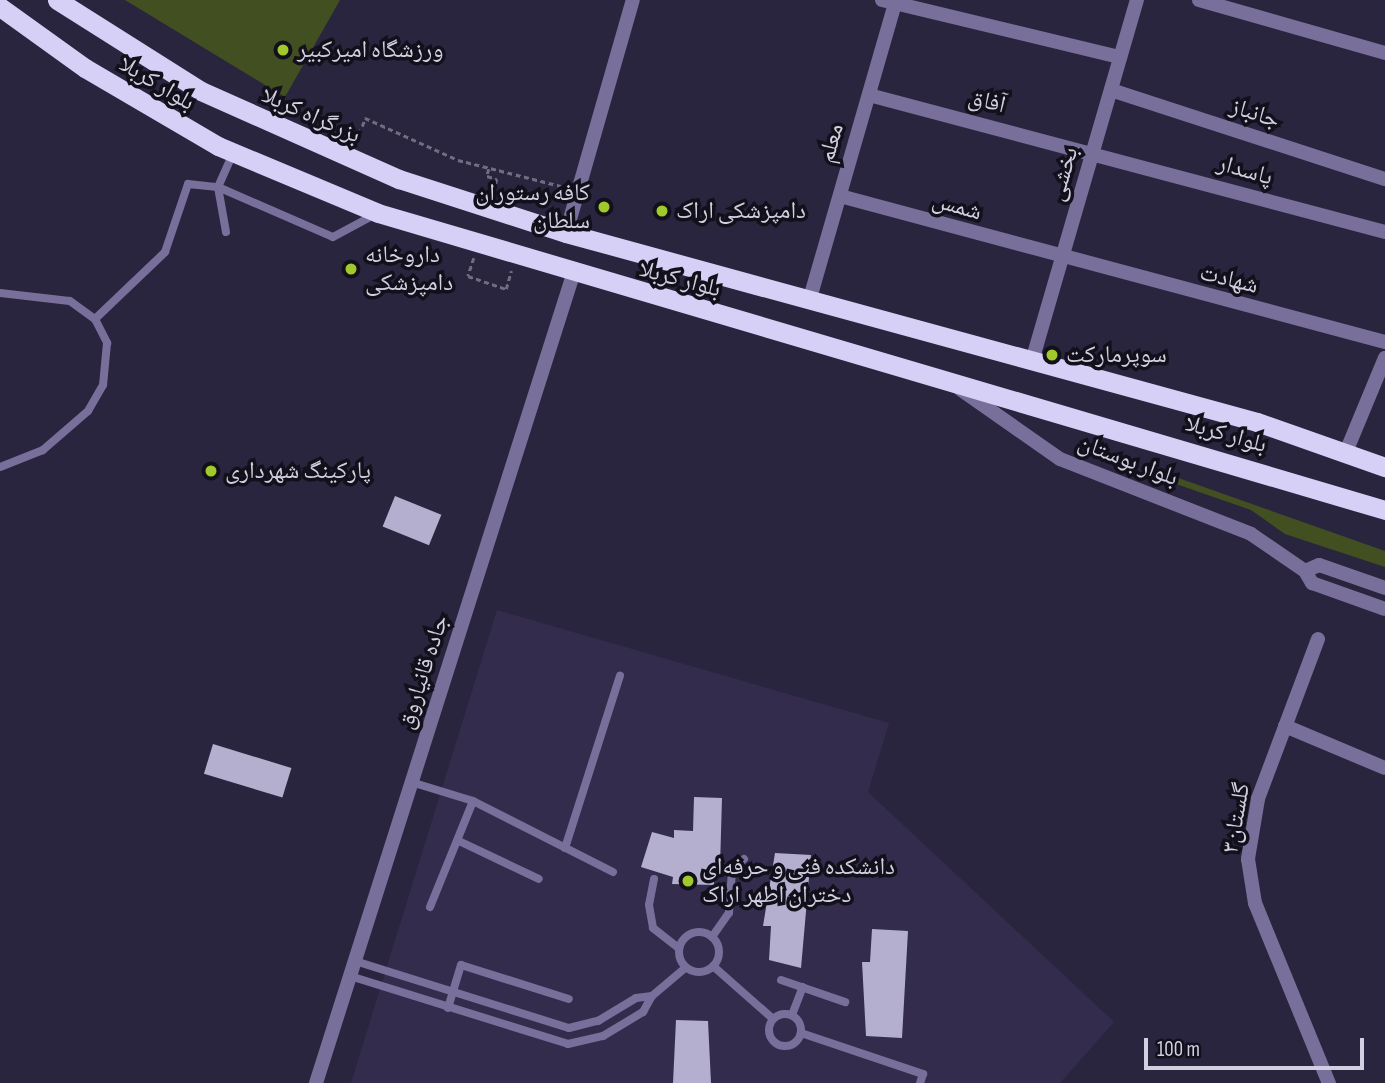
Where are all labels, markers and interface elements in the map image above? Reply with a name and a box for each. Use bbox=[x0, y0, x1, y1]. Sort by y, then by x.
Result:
place label: ورزشگاه امیرکبیر bbox=[297, 36, 444, 64]
marker: ورزشگاه امیرکبیر bbox=[275, 42, 291, 58]
street label: بلوار کربلا bbox=[114, 49, 200, 117]
street label: بزرگراه کربلا bbox=[257, 80, 365, 150]
street label: آفاق bbox=[965, 83, 1009, 119]
street label: جانباز bbox=[1227, 92, 1283, 134]
street label: معلم bbox=[812, 120, 850, 166]
street label: بخشی bbox=[1042, 144, 1084, 204]
street label: پاسدار bbox=[1214, 148, 1276, 192]
place label: کافه رستوران سلطان bbox=[475, 179, 590, 235]
street label: شمس bbox=[929, 185, 985, 227]
place label: دامپزشکی اراک bbox=[676, 197, 806, 225]
marker: کافه رستوران سلطان bbox=[596, 199, 612, 215]
marker: دامپزشکی اراک bbox=[654, 203, 670, 219]
place label: داروخانه دامپزشکی bbox=[365, 241, 453, 297]
street label: بلوار کربلا bbox=[636, 254, 724, 304]
street label: شهادت bbox=[1197, 258, 1261, 300]
marker: داروخانه دامپزشکی bbox=[343, 261, 359, 277]
place label: سوپرمارکت bbox=[1066, 341, 1167, 369]
marker: سوپرمارکت bbox=[1044, 347, 1060, 363]
street label: بلوار کربلا bbox=[1182, 409, 1270, 459]
street label: بلوار بوستان bbox=[1074, 428, 1182, 492]
place label: پارکینگ شهرداری bbox=[225, 457, 371, 485]
marker: پارکینگ شهرداری bbox=[203, 463, 219, 479]
street label: جاده قانیاروق bbox=[391, 611, 455, 733]
street label: گلستان۳ bbox=[1216, 780, 1256, 856]
place label: دانشکده فنی و حرفه‌ای دختران اطهر اراک bbox=[702, 853, 895, 909]
marker: دانشکده فنی و حرفه‌ای دختران اطهر اراک bbox=[680, 873, 696, 889]
scale bar bbox=[1147, 1024, 1368, 1068]
text: 100 m bbox=[1157, 1037, 1200, 1062]

